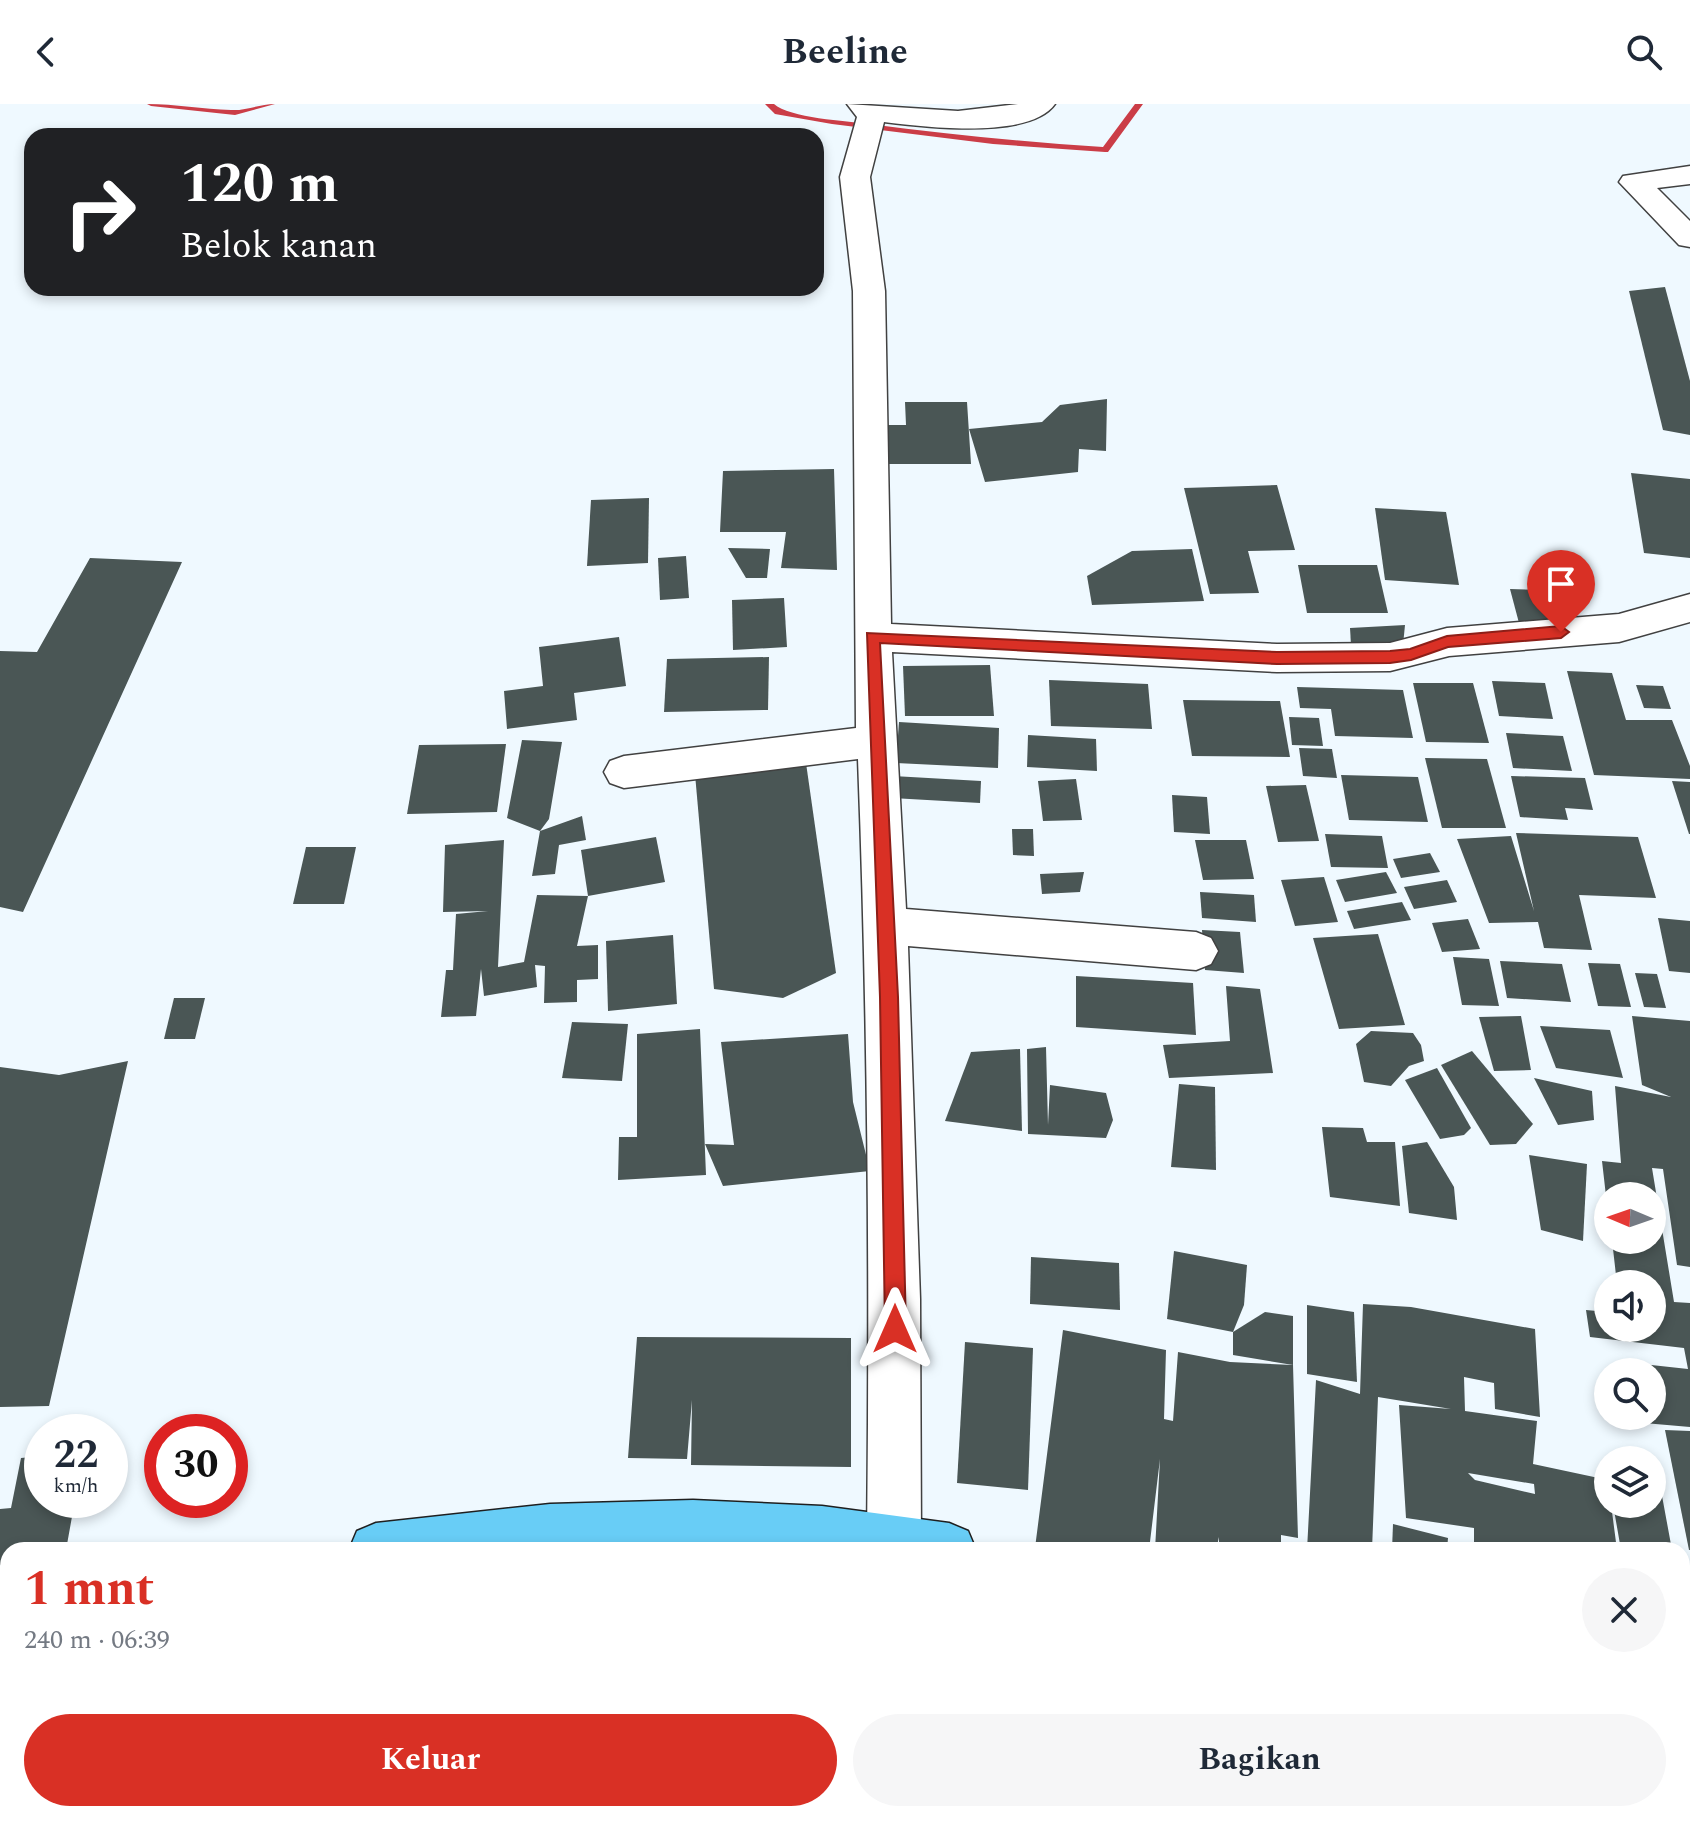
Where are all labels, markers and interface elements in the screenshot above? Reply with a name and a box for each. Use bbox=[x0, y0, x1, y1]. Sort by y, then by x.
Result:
text: Beeline bbox=[782, 25, 908, 80]
icon: back bbox=[24, 30, 68, 74]
icon: search bbox=[1622, 30, 1666, 74]
text: 120 m bbox=[180, 142, 339, 227]
icon: right bbox=[48, 160, 152, 264]
text: Belok kanan bbox=[180, 219, 377, 274]
pin bbox=[1527, 550, 1595, 632]
icon: arrive bbox=[1539, 562, 1583, 606]
north arrow bbox=[1594, 1182, 1666, 1254]
map controls bbox=[1594, 1182, 1666, 1518]
button: sound bbox=[1594, 1270, 1666, 1342]
position arrow bbox=[853, 1287, 937, 1371]
button: search bbox=[1594, 1358, 1666, 1430]
speed limit sign: 30 bbox=[144, 1414, 248, 1518]
text: 22 bbox=[54, 1425, 98, 1486]
button: layers bbox=[1594, 1446, 1666, 1518]
text: km/h bbox=[54, 1471, 99, 1501]
text: 1 mnt bbox=[24, 1553, 154, 1626]
button: close bbox=[1582, 1568, 1666, 1652]
text: 240 m · 06:39 bbox=[24, 1620, 170, 1660]
button: Keluar bbox=[24, 1714, 837, 1806]
button: Bagikan bbox=[853, 1714, 1666, 1806]

